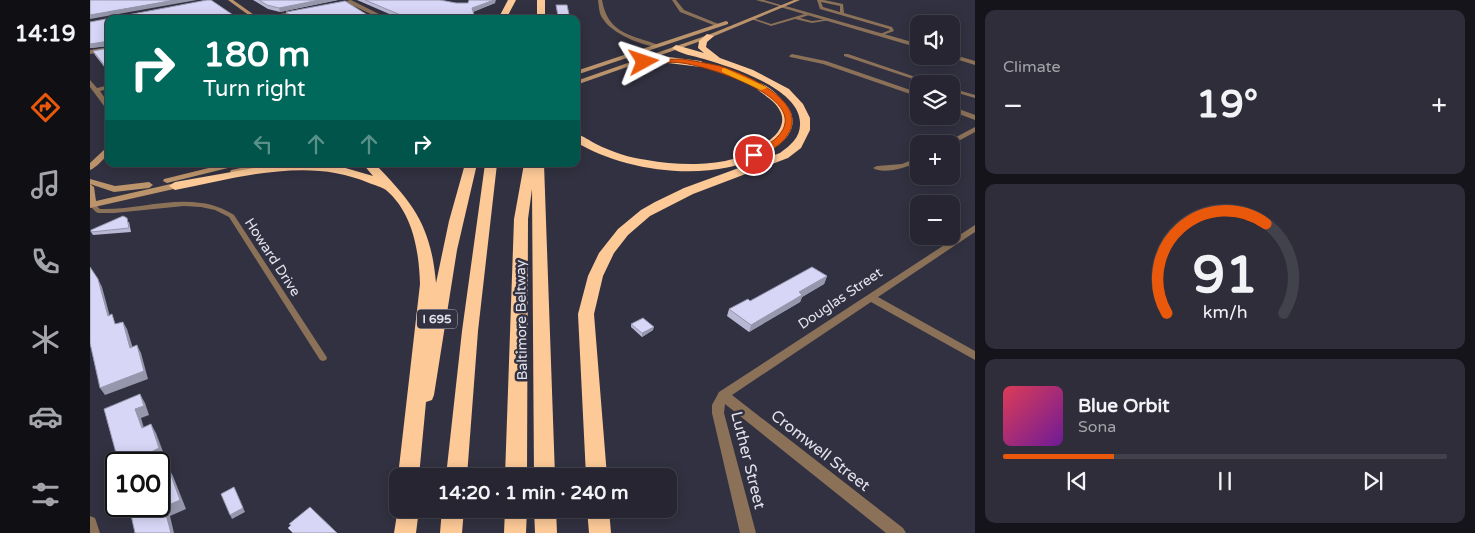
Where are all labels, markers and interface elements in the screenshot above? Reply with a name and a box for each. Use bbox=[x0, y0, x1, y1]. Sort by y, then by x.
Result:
map controls bbox=[910, 15, 960, 245]
button: sound bbox=[910, 15, 960, 65]
text: 14:19 bbox=[15, 21, 75, 47]
text: 180 m bbox=[203, 34, 310, 76]
icon: right bbox=[120, 35, 185, 100]
position arrow bbox=[617, 35, 669, 87]
text: Climate bbox=[1003, 57, 1061, 77]
button: layers bbox=[910, 75, 960, 125]
text: Turn right bbox=[203, 76, 305, 102]
text: 19° bbox=[1196, 82, 1258, 128]
text: − bbox=[1003, 89, 1023, 123]
text: + bbox=[1431, 89, 1447, 123]
icon: directions bbox=[28, 90, 63, 125]
icon: left bbox=[249, 130, 277, 158]
icon: ahead bbox=[302, 130, 330, 158]
icon: ahead bbox=[355, 130, 383, 158]
icon: right bbox=[408, 130, 436, 158]
pin bbox=[733, 134, 775, 176]
button: + bbox=[910, 135, 960, 185]
icon: arrive bbox=[740, 141, 768, 169]
icon: music bbox=[28, 167, 63, 202]
button: − bbox=[910, 195, 960, 245]
street label: Howard Drive bbox=[241, 215, 304, 300]
icon: phone bbox=[28, 244, 63, 279]
text: 91 bbox=[1192, 244, 1258, 307]
street label: Baltimore Beltway bbox=[512, 259, 531, 380]
street label: Douglas Street bbox=[795, 264, 886, 333]
text: km/h bbox=[1203, 302, 1247, 323]
road number: I 695 bbox=[417, 310, 457, 328]
icon: climate bbox=[28, 322, 63, 357]
text: Blue Orbit bbox=[1078, 395, 1170, 417]
icon: car bbox=[28, 399, 63, 434]
street label: Cromwell Street bbox=[767, 406, 874, 496]
street label: Luther Street bbox=[726, 409, 770, 511]
text: Sona bbox=[1078, 417, 1116, 437]
speed limit sign: 100 bbox=[105, 452, 170, 517]
icon: previous bbox=[1063, 467, 1091, 495]
icon: pause bbox=[1211, 467, 1239, 495]
icon: next bbox=[1359, 467, 1387, 495]
icon: filters bbox=[28, 477, 63, 512]
text: 14:20 · 1 min · 240 m bbox=[437, 482, 629, 504]

